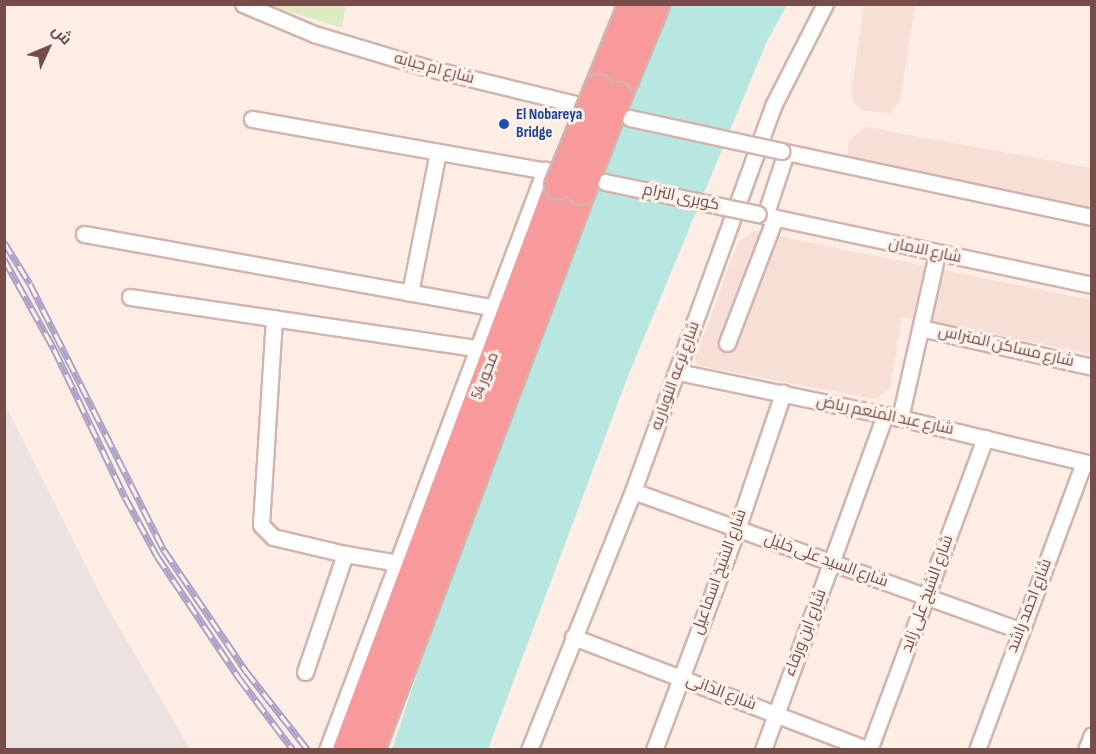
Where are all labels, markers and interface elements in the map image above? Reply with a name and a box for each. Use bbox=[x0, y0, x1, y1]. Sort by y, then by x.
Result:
north arrow bbox=[18, 18, 78, 78]
text: ش bbox=[47, 21, 75, 49]
street label: شارع ام جبابه bbox=[392, 49, 476, 89]
place label: El Nobareya Bridge bbox=[516, 105, 582, 143]
marker: El Nobareya Bridge bbox=[497, 117, 511, 131]
street label: كوبرى الترام bbox=[641, 181, 721, 215]
street label: شارع الامان bbox=[887, 234, 963, 268]
street label: شارع ترعه النوباريه bbox=[647, 319, 705, 433]
street label: شارع مساكن المتراس bbox=[936, 322, 1076, 372]
street label: محور 54 bbox=[468, 350, 504, 402]
street label: شارع عبد المنعم رياض bbox=[815, 392, 955, 440]
street label: شارع الشيخ اسماعيل bbox=[688, 507, 752, 637]
street label: شارع السيد على خليل bbox=[761, 530, 891, 592]
street label: شارع الشيخ على زايد bbox=[898, 533, 958, 655]
street label: شارع احمد راشد bbox=[1003, 556, 1057, 656]
street label: شارع ابن ورقاء bbox=[781, 587, 831, 679]
street label: شارع الدانى bbox=[683, 671, 759, 715]

